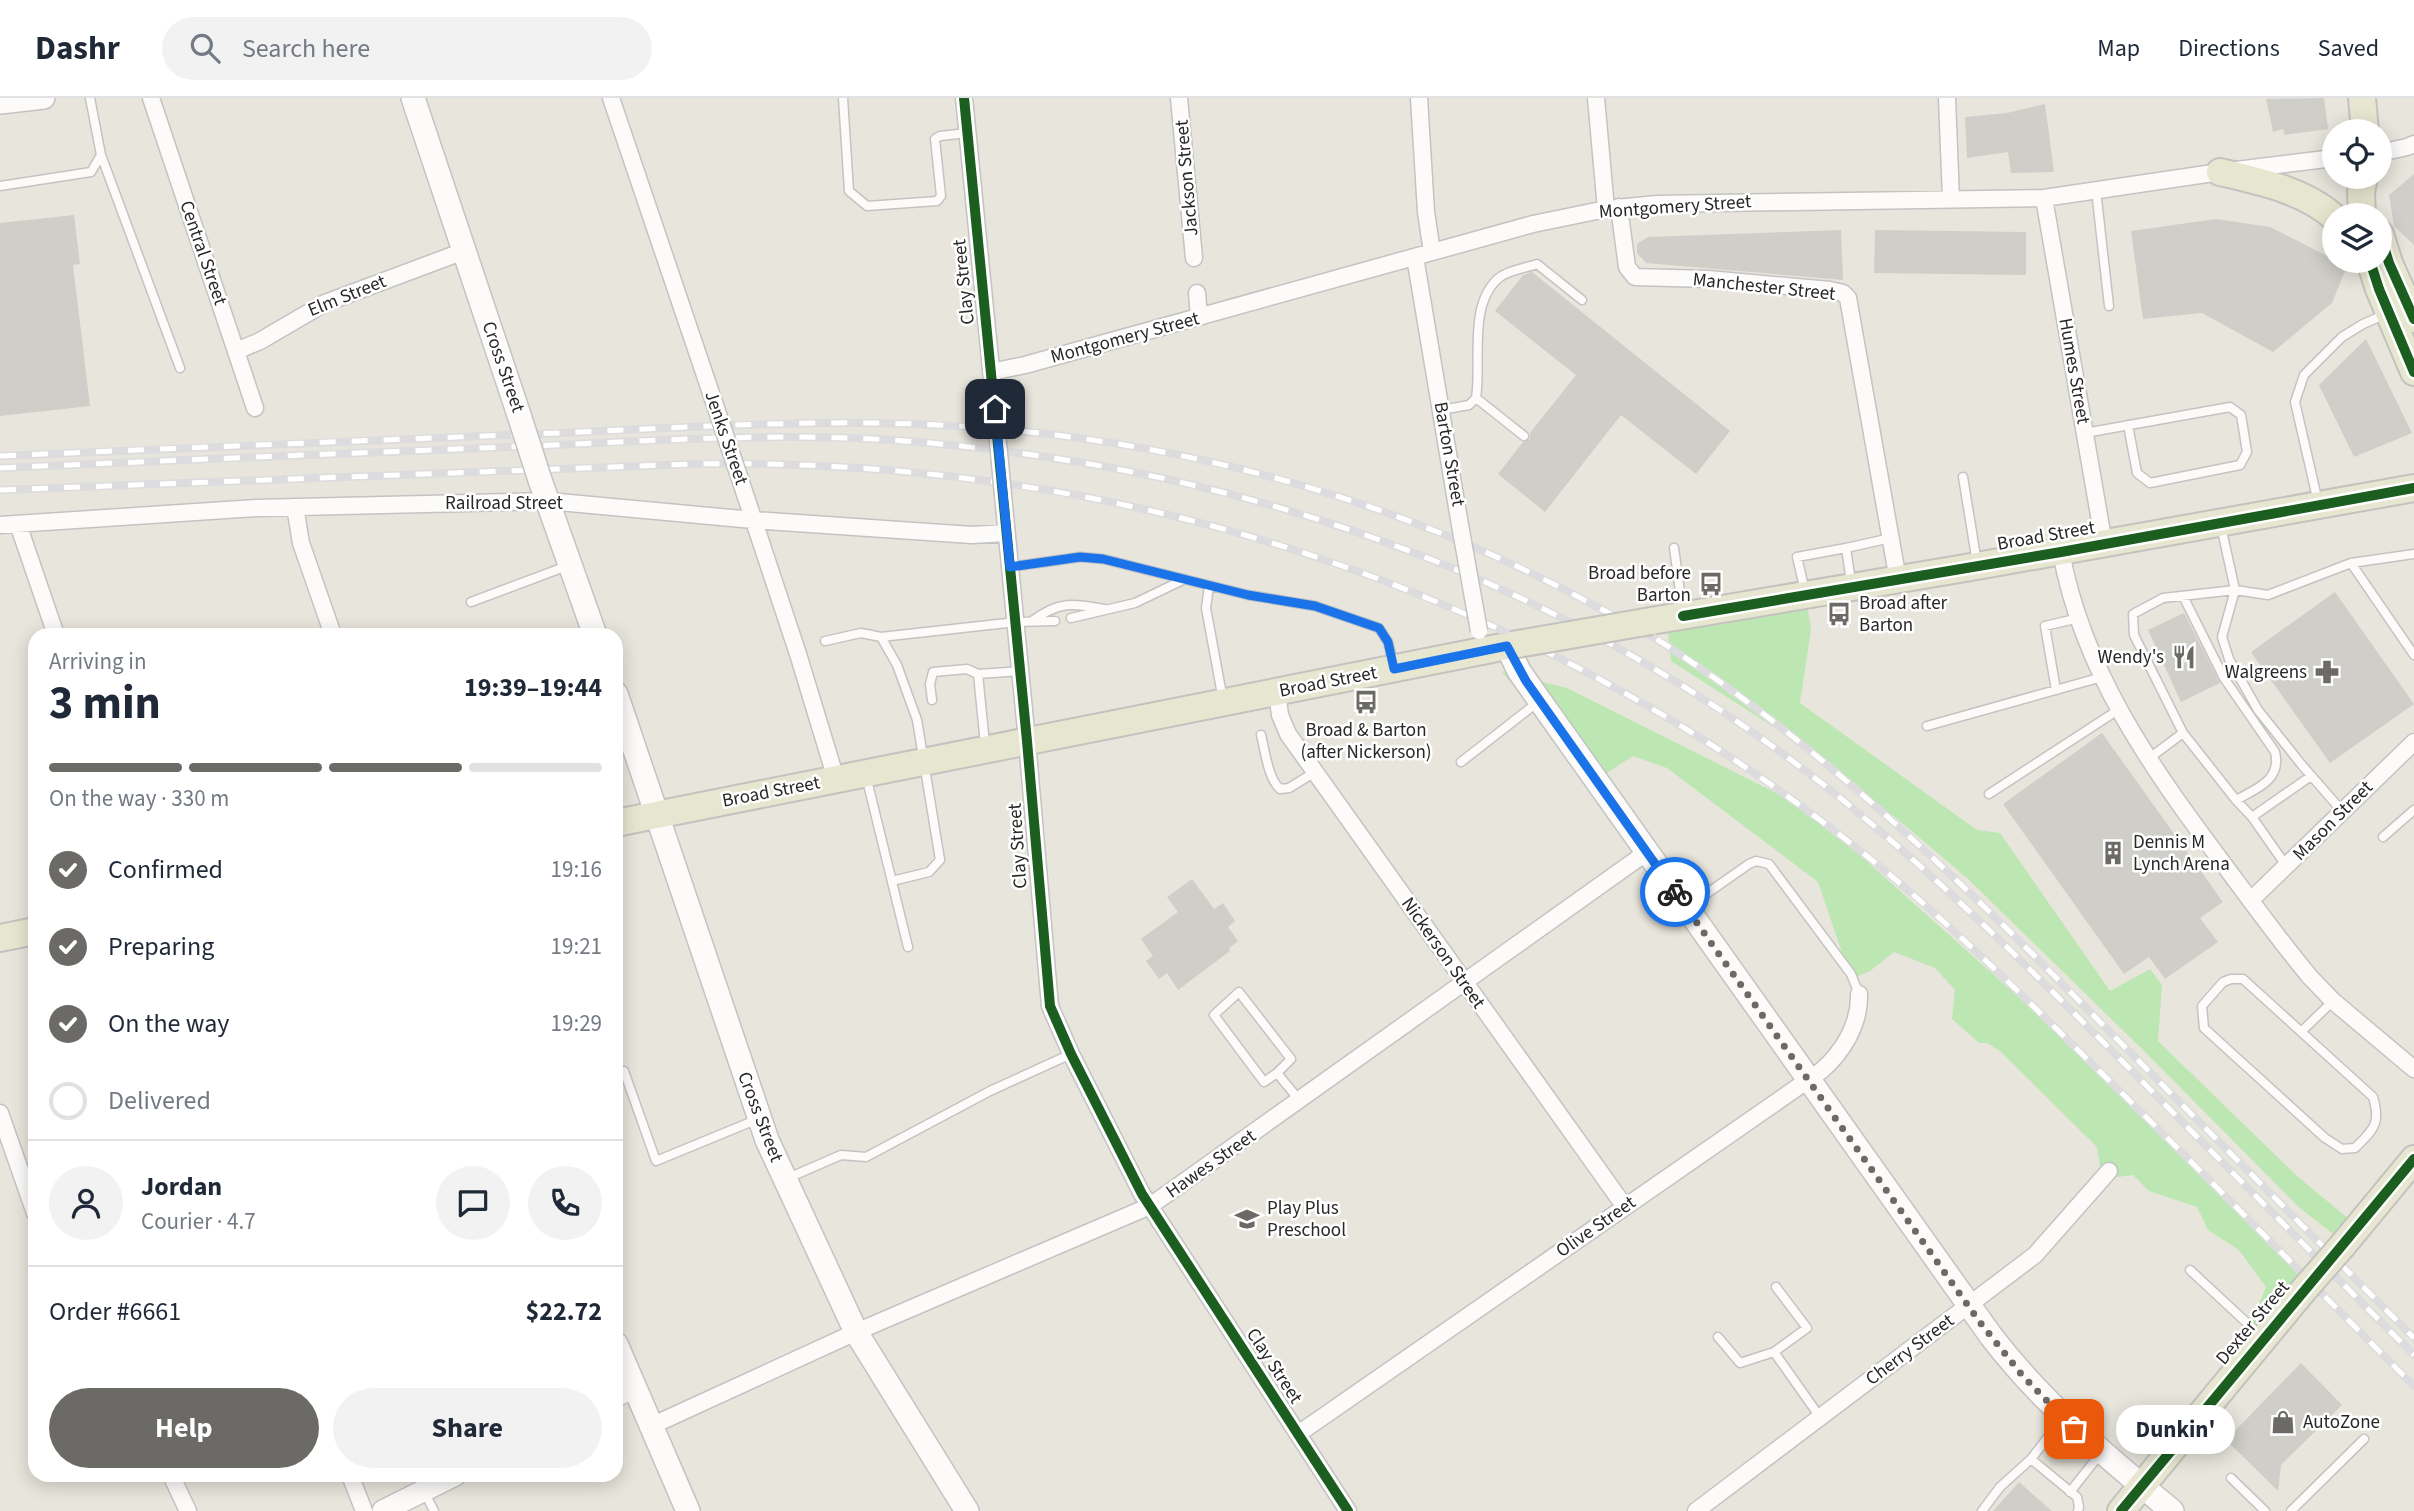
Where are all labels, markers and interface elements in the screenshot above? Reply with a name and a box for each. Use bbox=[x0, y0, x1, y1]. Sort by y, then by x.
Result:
search box bbox=[162, 17, 652, 80]
text: Dashr bbox=[35, 25, 120, 72]
icon: search bbox=[186, 29, 224, 67]
text: Search here bbox=[242, 30, 370, 67]
text: Map bbox=[2097, 31, 2140, 66]
text: Directions bbox=[2178, 31, 2280, 66]
text: Saved bbox=[2318, 31, 2379, 66]
street label: Jackson Street bbox=[1168, 118, 1206, 237]
map controls bbox=[2322, 119, 2392, 273]
button: locate bbox=[2322, 119, 2392, 189]
street label: Montgomery Street bbox=[1598, 188, 1753, 226]
street label: Central Street bbox=[172, 197, 234, 309]
button: layers bbox=[2322, 203, 2392, 273]
street label: Clay Street bbox=[946, 237, 982, 326]
street label: Manchester Street bbox=[1691, 266, 1837, 308]
street label: Elm Street bbox=[304, 268, 391, 324]
street label: Montgomery Street bbox=[1048, 305, 1203, 371]
street label: Humes Street bbox=[2051, 316, 2097, 427]
street label: Cross Street bbox=[475, 318, 531, 417]
pin bbox=[965, 379, 1025, 439]
street label: Jenks Street bbox=[697, 387, 755, 489]
icon: home bbox=[976, 390, 1014, 428]
street label: Barton Street bbox=[1427, 400, 1472, 509]
street label: Railroad Street bbox=[445, 490, 563, 517]
street label: Broad Street bbox=[1995, 514, 2098, 558]
place label: Broad before Barton bbox=[1588, 560, 1691, 609]
bus stop icon: Broad before Barton bbox=[1697, 570, 1725, 598]
place label: Broad after Barton bbox=[1859, 590, 1948, 639]
bus stop icon: Broad after Barton bbox=[1825, 600, 1853, 628]
restaurant icon: Wendy's bbox=[2170, 643, 2198, 671]
place label: Wendy's bbox=[2098, 644, 2164, 671]
text: Arriving in bbox=[49, 645, 147, 678]
pharmacy icon: Walgreens bbox=[2313, 658, 2341, 686]
street label: Broad Street bbox=[1277, 659, 1380, 705]
place label: Walgreens bbox=[2225, 659, 2307, 686]
text: 19:39–19:44 bbox=[464, 669, 602, 706]
text: 3 min bbox=[49, 671, 161, 736]
bus stop icon: Broad & Barton (after Nickerson) bbox=[1352, 688, 1380, 716]
place label: Broad & Barton (after Nickerson) bbox=[1300, 717, 1432, 766]
street label: Broad Street bbox=[720, 769, 823, 815]
street label: Mason Street bbox=[2287, 774, 2380, 867]
text: On the way · 330 m bbox=[49, 782, 229, 815]
street label: Clay Street bbox=[1002, 802, 1034, 890]
place label: Dennis M Lynch Arena bbox=[2133, 829, 2230, 878]
building icon: Dennis M Lynch Arena bbox=[2099, 839, 2127, 867]
icon: check bbox=[49, 851, 87, 889]
text: Confirmed bbox=[108, 851, 223, 888]
text: 19:16 bbox=[551, 853, 602, 886]
courier bbox=[1640, 857, 1710, 927]
icon: bike bbox=[1656, 873, 1694, 911]
street label: Nickerson Street bbox=[1394, 892, 1492, 1015]
icon: check bbox=[49, 928, 87, 966]
text: Preparing bbox=[108, 928, 214, 965]
text: 19:21 bbox=[551, 930, 602, 963]
icon: check bbox=[49, 1005, 87, 1043]
text: On the way bbox=[108, 1005, 229, 1042]
text: 19:29 bbox=[551, 1007, 602, 1040]
street label: Cross Street bbox=[730, 1068, 790, 1167]
text: Delivered bbox=[108, 1082, 211, 1119]
street label: Hawes Street bbox=[1161, 1123, 1262, 1205]
button: person bbox=[49, 1166, 123, 1240]
button: chat bbox=[436, 1166, 510, 1240]
button: phone bbox=[528, 1166, 602, 1240]
text: Jordan bbox=[141, 1168, 222, 1205]
street label: Olive Street bbox=[1551, 1189, 1642, 1264]
place label: Play Plus Preschool bbox=[1267, 1195, 1346, 1244]
text: Courier · 4.7 bbox=[141, 1205, 256, 1238]
school or university icon: Play Plus Preschool bbox=[1233, 1205, 1261, 1233]
street label: Dexter Street bbox=[2210, 1275, 2297, 1371]
text: Order #6661 bbox=[49, 1293, 181, 1330]
text: $22.72 bbox=[526, 1293, 602, 1330]
street label: Cherry Street bbox=[1860, 1307, 1960, 1392]
street label: Clay Street bbox=[1239, 1323, 1309, 1410]
button: Help bbox=[49, 1388, 319, 1468]
button: Share bbox=[333, 1388, 602, 1468]
pin bbox=[2044, 1399, 2104, 1459]
callout: Dunkin' bbox=[2116, 1404, 2235, 1454]
shop icon: AutoZone bbox=[2269, 1408, 2297, 1436]
place label: AutoZone bbox=[2303, 1409, 2380, 1436]
icon: bag bbox=[2055, 1410, 2093, 1448]
text: Dunkin' bbox=[2136, 1413, 2215, 1446]

